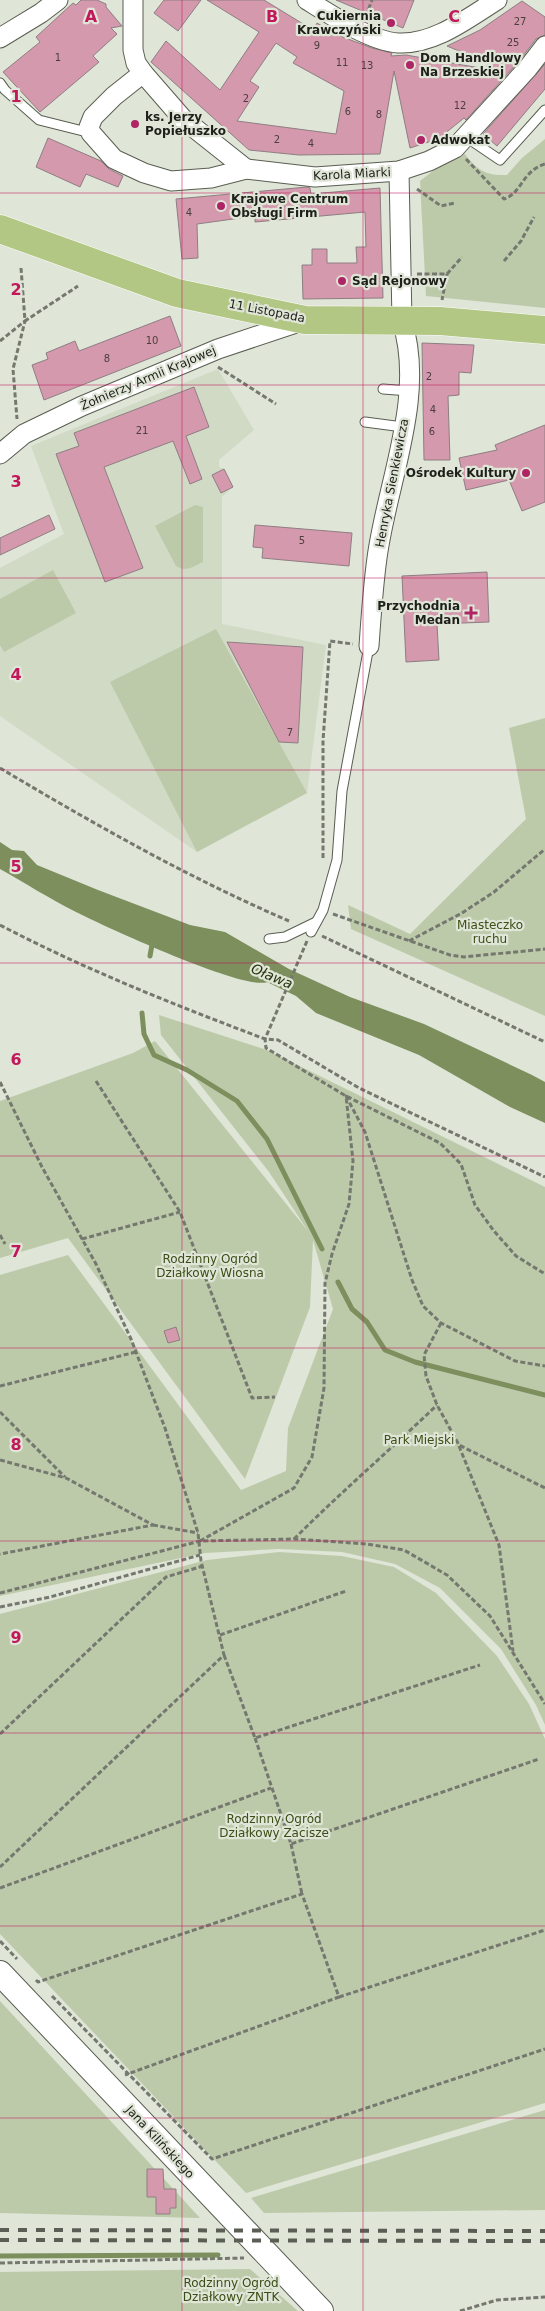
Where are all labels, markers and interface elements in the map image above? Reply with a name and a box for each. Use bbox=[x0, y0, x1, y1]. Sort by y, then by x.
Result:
text: A bbox=[85, 7, 98, 26]
text: B bbox=[266, 7, 278, 26]
text: C bbox=[448, 7, 460, 26]
place label: Cukiernia Krawczyński bbox=[297, 9, 381, 37]
house number: 27 bbox=[514, 16, 526, 27]
marker: Cukiernia Krawczyński bbox=[385, 17, 397, 29]
house number: 25 bbox=[507, 37, 519, 48]
house number: 9 bbox=[314, 40, 320, 51]
place label: Dom Handlowy Na Brzeskiej bbox=[420, 51, 522, 79]
house number: 1 bbox=[55, 52, 61, 63]
house number: 11 bbox=[336, 57, 348, 68]
marker: Dom Handlowy Na Brzeskiej bbox=[404, 59, 416, 71]
house number: 13 bbox=[361, 60, 373, 71]
text: 1 bbox=[10, 87, 22, 106]
house number: 2 bbox=[243, 93, 249, 104]
house number: 12 bbox=[454, 100, 466, 111]
house number: 6 bbox=[345, 106, 351, 117]
house number: 8 bbox=[376, 109, 382, 120]
place label: ks. Jerzy Popiełuszko bbox=[145, 110, 226, 138]
marker: ks. Jerzy Popiełuszko bbox=[129, 118, 141, 130]
place label: Adwokat bbox=[431, 133, 490, 147]
house number: 2 bbox=[274, 134, 280, 145]
marker: Adwokat bbox=[415, 134, 427, 146]
house number: 4 bbox=[308, 138, 314, 149]
street label: Karola Miarki bbox=[313, 165, 391, 183]
place label: Krajowe Centrum Obsługi Firm bbox=[231, 192, 348, 220]
marker: Krajowe Centrum Obsługi Firm bbox=[215, 200, 227, 212]
house number: 4 bbox=[186, 207, 192, 218]
place label: Sąd Rejonowy bbox=[352, 274, 447, 288]
marker: Sąd Rejonowy bbox=[336, 275, 348, 287]
text: 2 bbox=[10, 280, 22, 299]
street label: 11 Listopada bbox=[228, 297, 306, 325]
house number: 10 bbox=[146, 335, 158, 346]
street label: Żołnierzy Armii Krajowej bbox=[78, 342, 218, 413]
house number: 8 bbox=[104, 353, 110, 364]
house number: 2 bbox=[426, 371, 432, 382]
house number: 4 bbox=[430, 404, 436, 415]
street label: Henryka Sienkiewicza bbox=[373, 417, 411, 549]
house number: 21 bbox=[136, 425, 148, 436]
house number: 6 bbox=[429, 426, 435, 437]
place label: Ośrodek Kultury bbox=[406, 466, 516, 480]
marker: Ośrodek Kultury bbox=[520, 467, 532, 479]
text: 3 bbox=[10, 472, 22, 491]
house number: 5 bbox=[299, 535, 305, 546]
place label: Przychodnia Medan bbox=[377, 599, 460, 627]
marker: Przychodnia Medan bbox=[464, 606, 478, 620]
text: 4 bbox=[10, 665, 22, 684]
house number: 7 bbox=[287, 727, 293, 738]
text: 5 bbox=[10, 857, 22, 876]
park label: Miasteczko ruchu bbox=[457, 918, 523, 946]
water label: Oława bbox=[249, 960, 295, 992]
text: 6 bbox=[10, 1050, 22, 1069]
text: 7 bbox=[10, 1242, 22, 1261]
park label: Rodzinny Ogród Działkowy Wiosna bbox=[156, 1252, 264, 1280]
park label: Park Miejski bbox=[384, 1433, 454, 1447]
text: 8 bbox=[10, 1435, 22, 1454]
text: 9 bbox=[10, 1628, 22, 1647]
park label: Rodzinny Ogród Działkowy Zacisze bbox=[219, 1812, 329, 1840]
street label: Jana Kilińskiego bbox=[122, 2102, 197, 2181]
park label: Rodzinny Ogród Działkowy ZNTK bbox=[183, 2276, 280, 2304]

